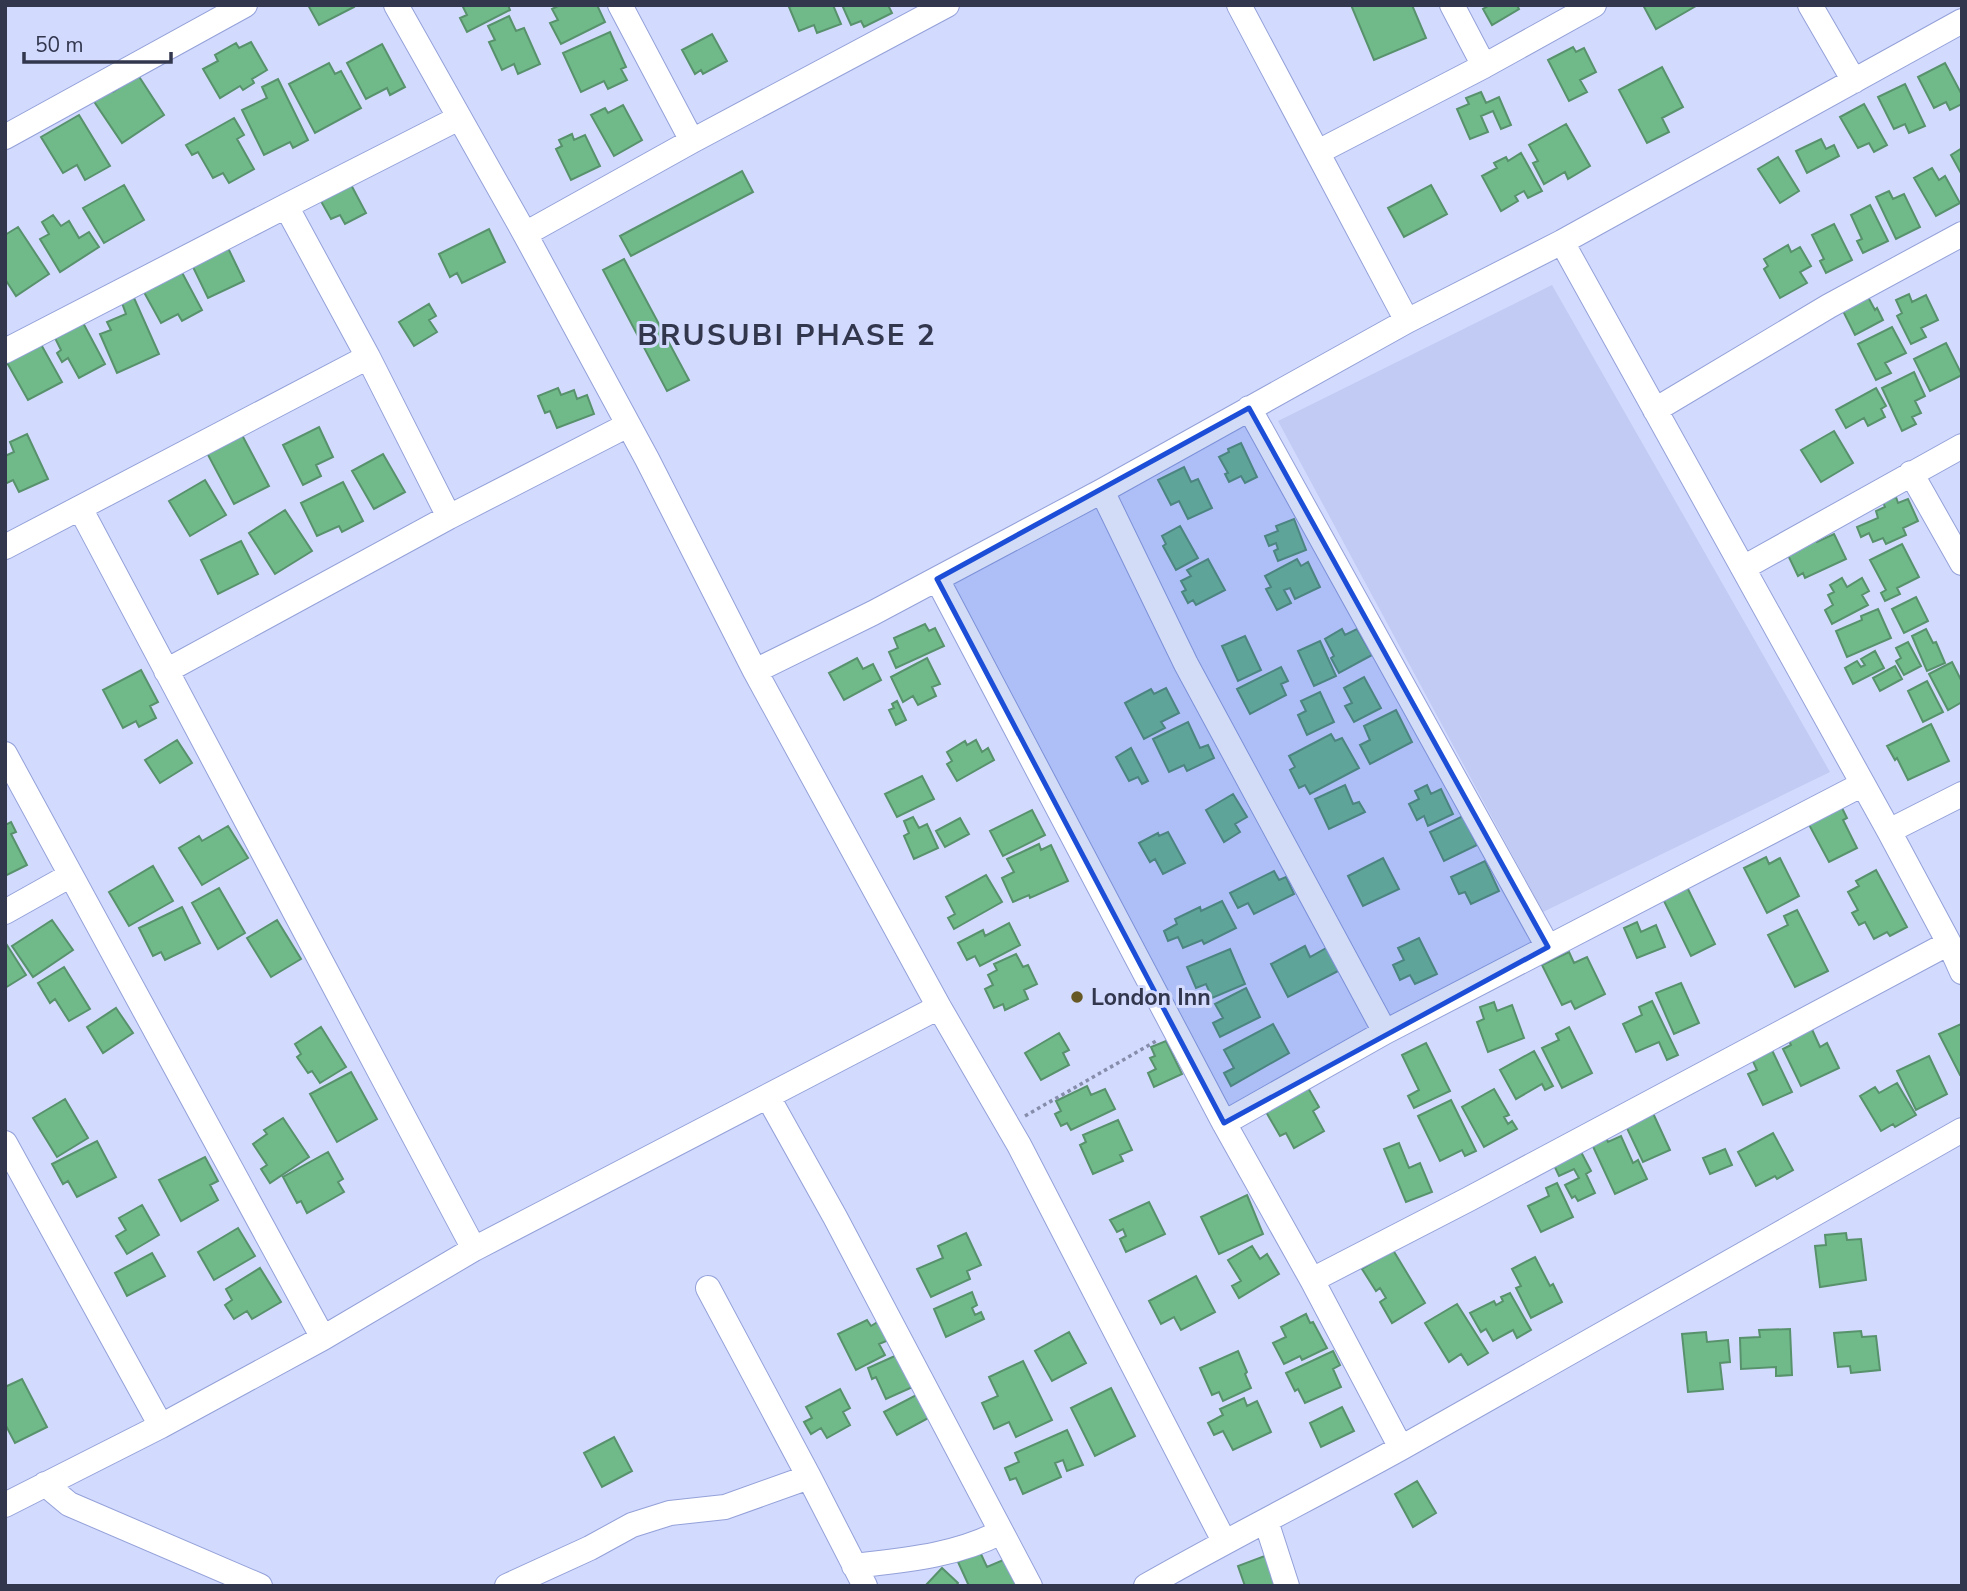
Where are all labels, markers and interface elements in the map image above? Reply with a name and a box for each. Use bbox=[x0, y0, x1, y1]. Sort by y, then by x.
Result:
scale bar bbox=[24, 21, 172, 65]
text: 50 m bbox=[35, 31, 84, 59]
district label: BRUSUBI PHASE 2 bbox=[637, 315, 937, 356]
place label: London Inn bbox=[1091, 982, 1211, 1013]
marker: London Inn bbox=[1069, 989, 1085, 1005]

